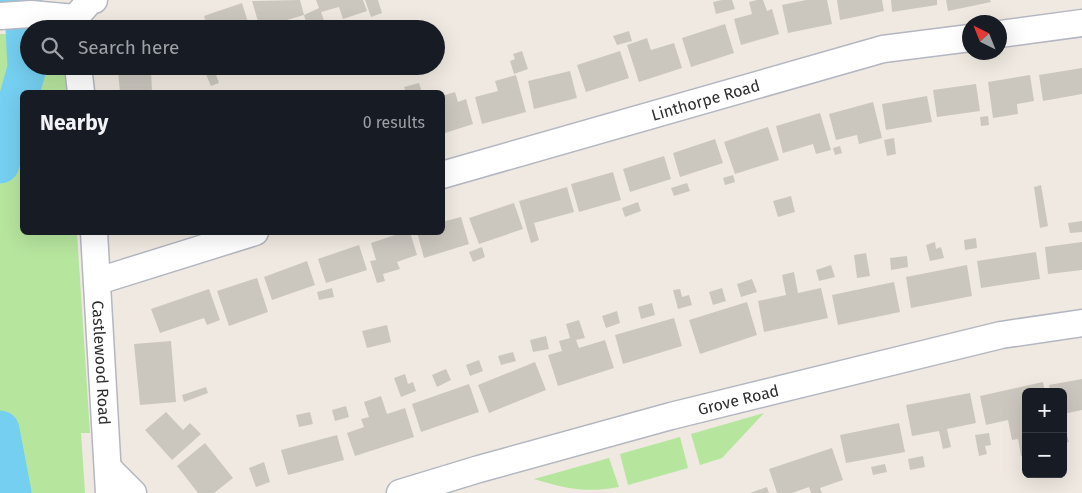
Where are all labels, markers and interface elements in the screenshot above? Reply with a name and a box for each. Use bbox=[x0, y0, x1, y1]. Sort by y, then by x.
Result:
north arrow bbox=[962, 15, 1007, 60]
search box bbox=[20, 20, 445, 75]
icon: search bbox=[38, 34, 66, 62]
text: Search here bbox=[78, 36, 179, 59]
street label: Linthorpe Road bbox=[649, 76, 762, 125]
text: Nearby bbox=[40, 110, 108, 136]
text: 0 results bbox=[363, 113, 425, 132]
street label: Castlewood Road bbox=[88, 300, 114, 426]
street label: Grove Road bbox=[696, 381, 781, 419]
map controls bbox=[1022, 388, 1067, 478]
button: + bbox=[1022, 388, 1067, 433]
button: − bbox=[1022, 433, 1067, 478]

